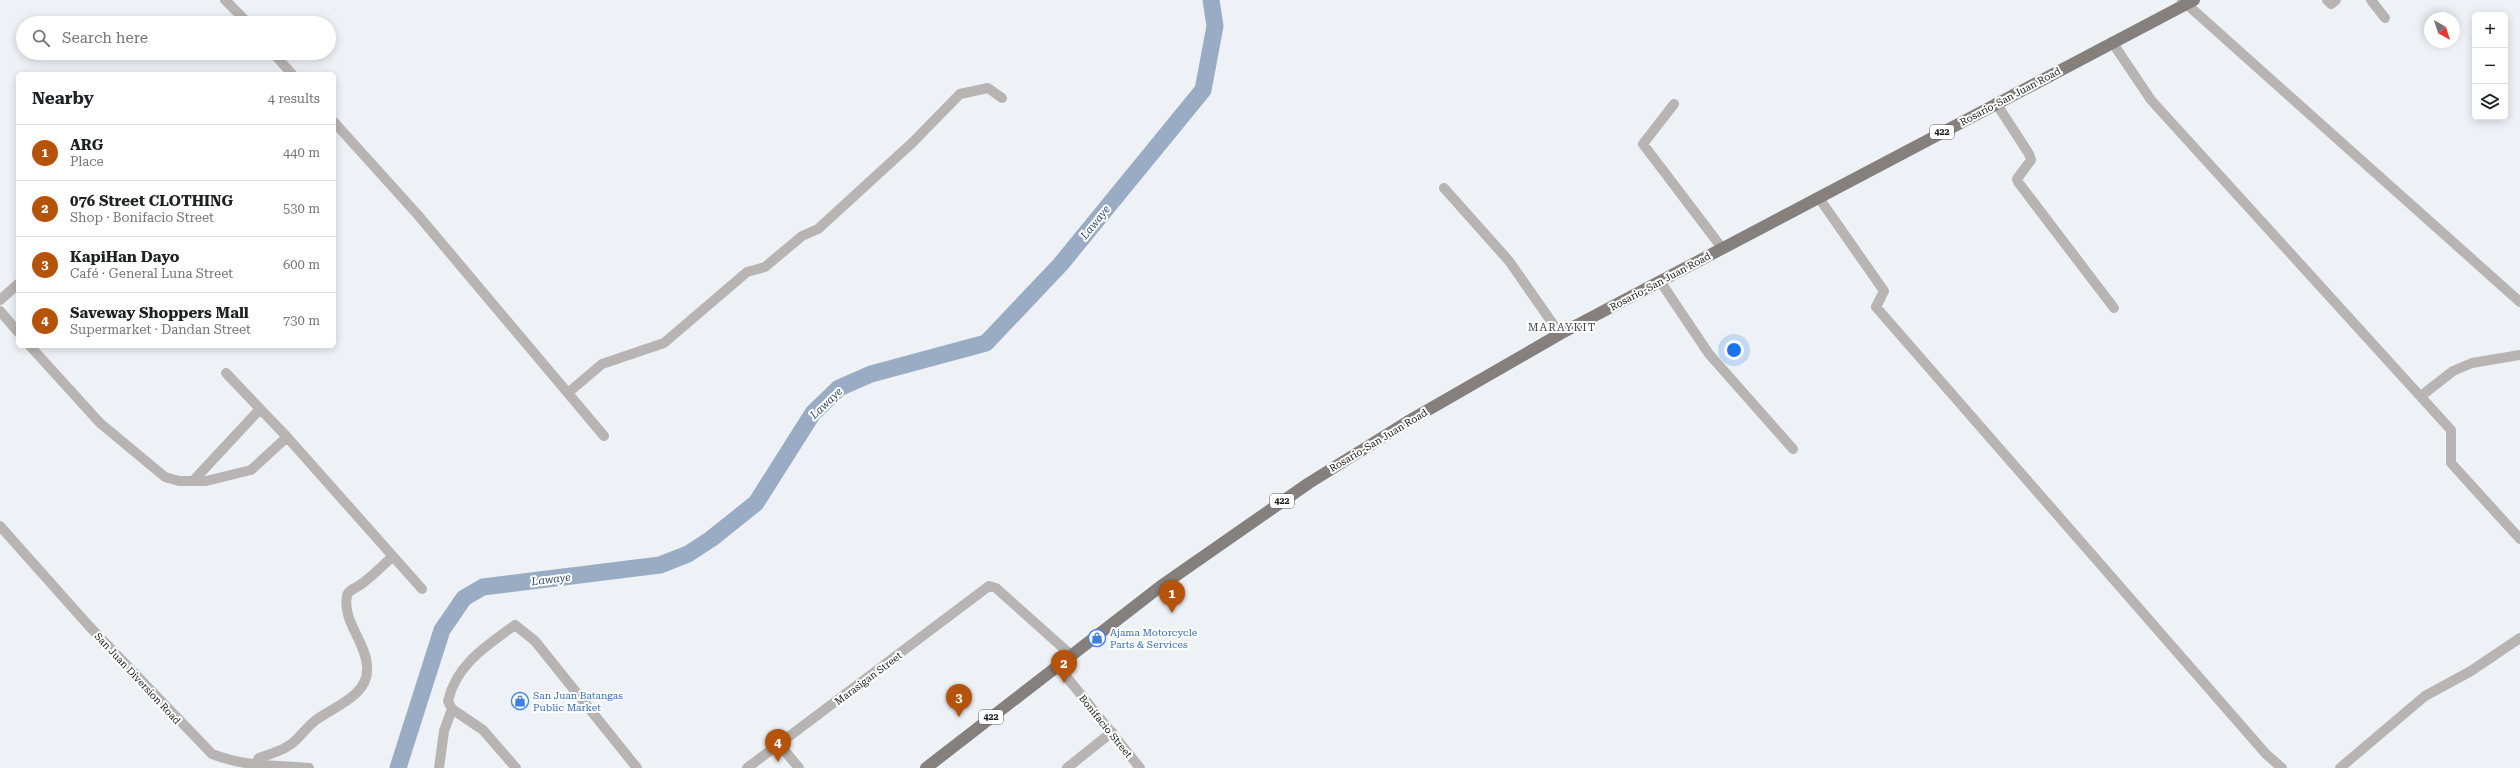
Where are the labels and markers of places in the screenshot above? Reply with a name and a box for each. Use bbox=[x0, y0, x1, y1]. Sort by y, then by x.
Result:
pin: 1 bbox=[1159, 580, 1185, 613]
place label: Ajama Motorcycle Parts & Services bbox=[1110, 627, 1198, 650]
shop icon: Ajama Motorcycle Parts & Services bbox=[1087, 628, 1107, 648]
pin: 2 bbox=[1051, 650, 1077, 683]
pin: 3 bbox=[946, 684, 972, 717]
place label: San Juan Batangas Public Market bbox=[533, 690, 623, 713]
shop icon: San Juan Batangas Public Market bbox=[510, 691, 530, 711]
pin: 4 bbox=[765, 729, 791, 762]

